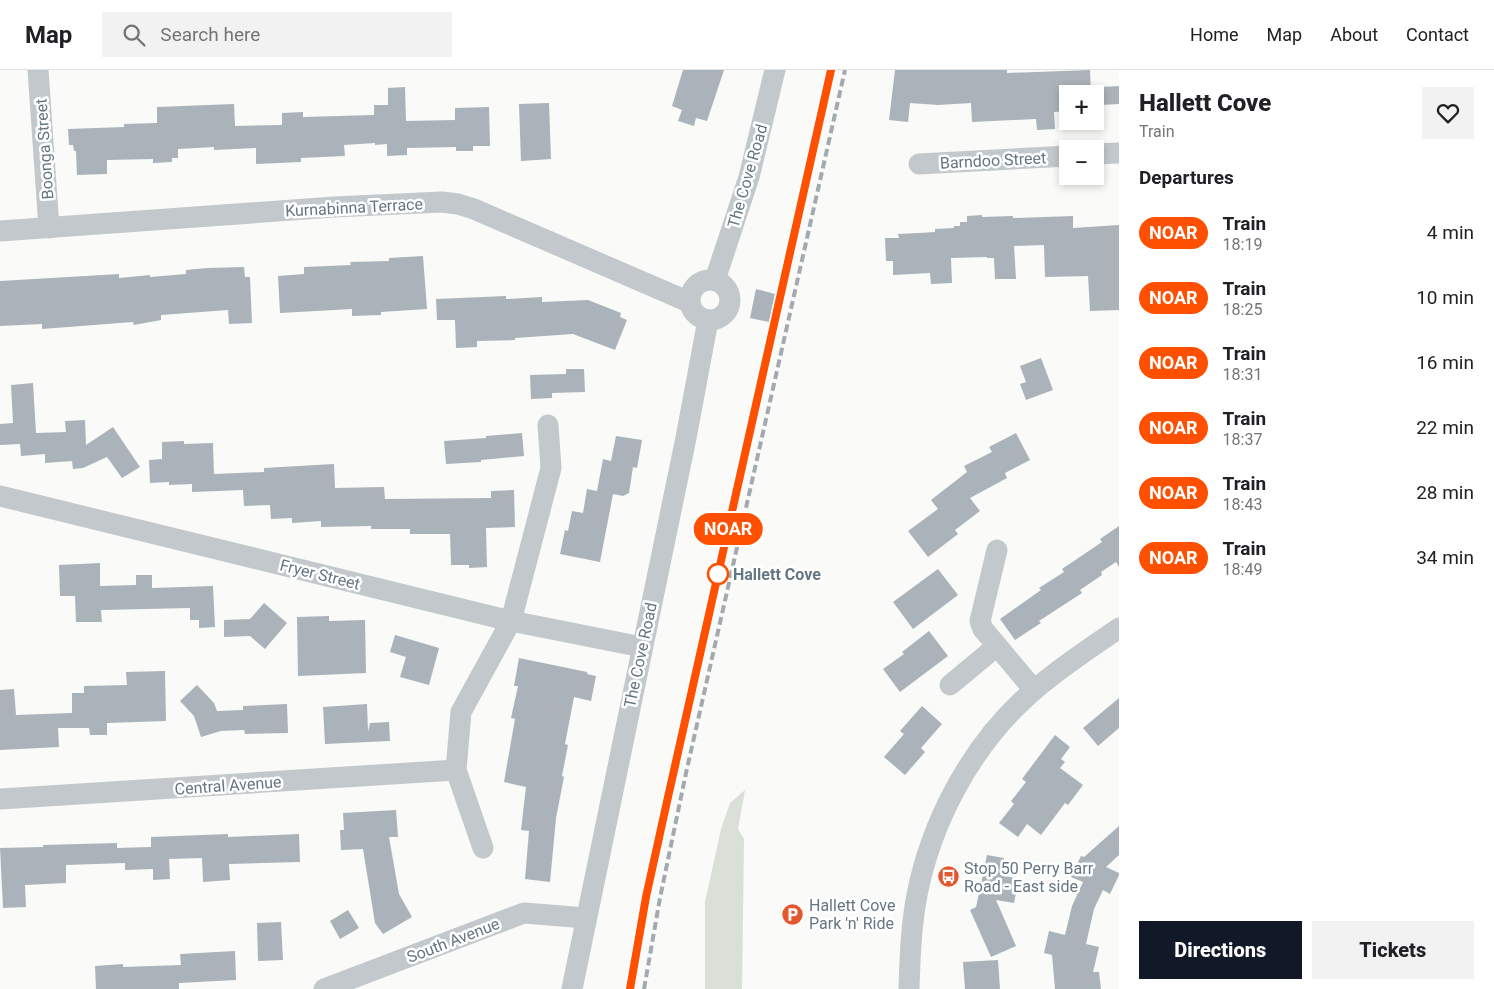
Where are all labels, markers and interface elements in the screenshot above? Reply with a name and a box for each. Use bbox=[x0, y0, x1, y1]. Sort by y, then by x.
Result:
search box bbox=[102, 12, 452, 57]
text: Map bbox=[25, 21, 72, 49]
icon: search bbox=[120, 21, 148, 49]
text: Search here bbox=[160, 23, 260, 46]
text: Home bbox=[1190, 24, 1239, 45]
text: Map bbox=[1267, 24, 1302, 45]
text: About bbox=[1330, 24, 1378, 45]
text: Contact bbox=[1406, 24, 1469, 45]
map controls bbox=[1059, 85, 1104, 185]
button: + bbox=[1059, 85, 1104, 130]
button: heart bbox=[1422, 87, 1474, 139]
text: Hallett Cove bbox=[1139, 89, 1271, 117]
street label: Boonga Street bbox=[32, 98, 57, 200]
street label: The Cove Road bbox=[724, 122, 771, 230]
text: Train bbox=[1139, 122, 1175, 141]
button: − bbox=[1059, 140, 1104, 185]
street label: Barndoo Street bbox=[939, 148, 1047, 173]
text: Departures bbox=[1139, 166, 1234, 189]
street label: Kurnabinna Terrace bbox=[285, 194, 423, 221]
text: Train bbox=[1223, 212, 1266, 235]
text: 4 min bbox=[1427, 221, 1474, 244]
text: NOAR bbox=[1149, 222, 1198, 243]
text: 18:19 bbox=[1223, 235, 1262, 254]
text: Train bbox=[1223, 277, 1266, 300]
text: 10 min bbox=[1416, 286, 1474, 309]
text: NOAR bbox=[1149, 287, 1198, 308]
text: 18:25 bbox=[1223, 300, 1262, 319]
text: Train bbox=[1223, 342, 1266, 365]
text: 16 min bbox=[1416, 351, 1474, 374]
text: NOAR bbox=[1149, 352, 1198, 373]
text: 18:31 bbox=[1223, 365, 1262, 384]
text: Train bbox=[1223, 407, 1266, 430]
text: 22 min bbox=[1416, 416, 1474, 439]
text: NOAR bbox=[1149, 417, 1198, 438]
text: 18:37 bbox=[1223, 430, 1262, 449]
text: Train bbox=[1223, 472, 1266, 495]
text: 28 min bbox=[1416, 481, 1474, 504]
text: NOAR bbox=[1149, 482, 1198, 503]
text: 18:43 bbox=[1223, 495, 1262, 514]
line badge: NOAR bbox=[693, 513, 763, 545]
text: NOAR bbox=[704, 518, 752, 539]
text: Train bbox=[1223, 537, 1266, 560]
text: 34 min bbox=[1416, 546, 1474, 569]
text: NOAR bbox=[1149, 547, 1198, 568]
street label: Fryer Street bbox=[278, 555, 362, 594]
text: 18:49 bbox=[1223, 560, 1262, 579]
marker: Hallett Cove bbox=[707, 563, 729, 585]
place label: Hallett Cove bbox=[733, 565, 821, 584]
street label: The Cove Road bbox=[620, 601, 661, 709]
street label: Central Avenue bbox=[174, 772, 282, 799]
place label: Stop 50 Perry Barr Road - East side bbox=[964, 859, 1094, 896]
bus stop icon: Stop 50 Perry Barr Road - East side bbox=[936, 865, 960, 889]
place label: Hallett Cove Park 'n' Ride bbox=[809, 896, 895, 933]
parking icon: Hallett Cove Park 'n' Ride bbox=[781, 902, 805, 926]
street label: South Avenue bbox=[404, 914, 502, 967]
button: Directions bbox=[1139, 921, 1302, 979]
button: Tickets bbox=[1312, 921, 1474, 979]

